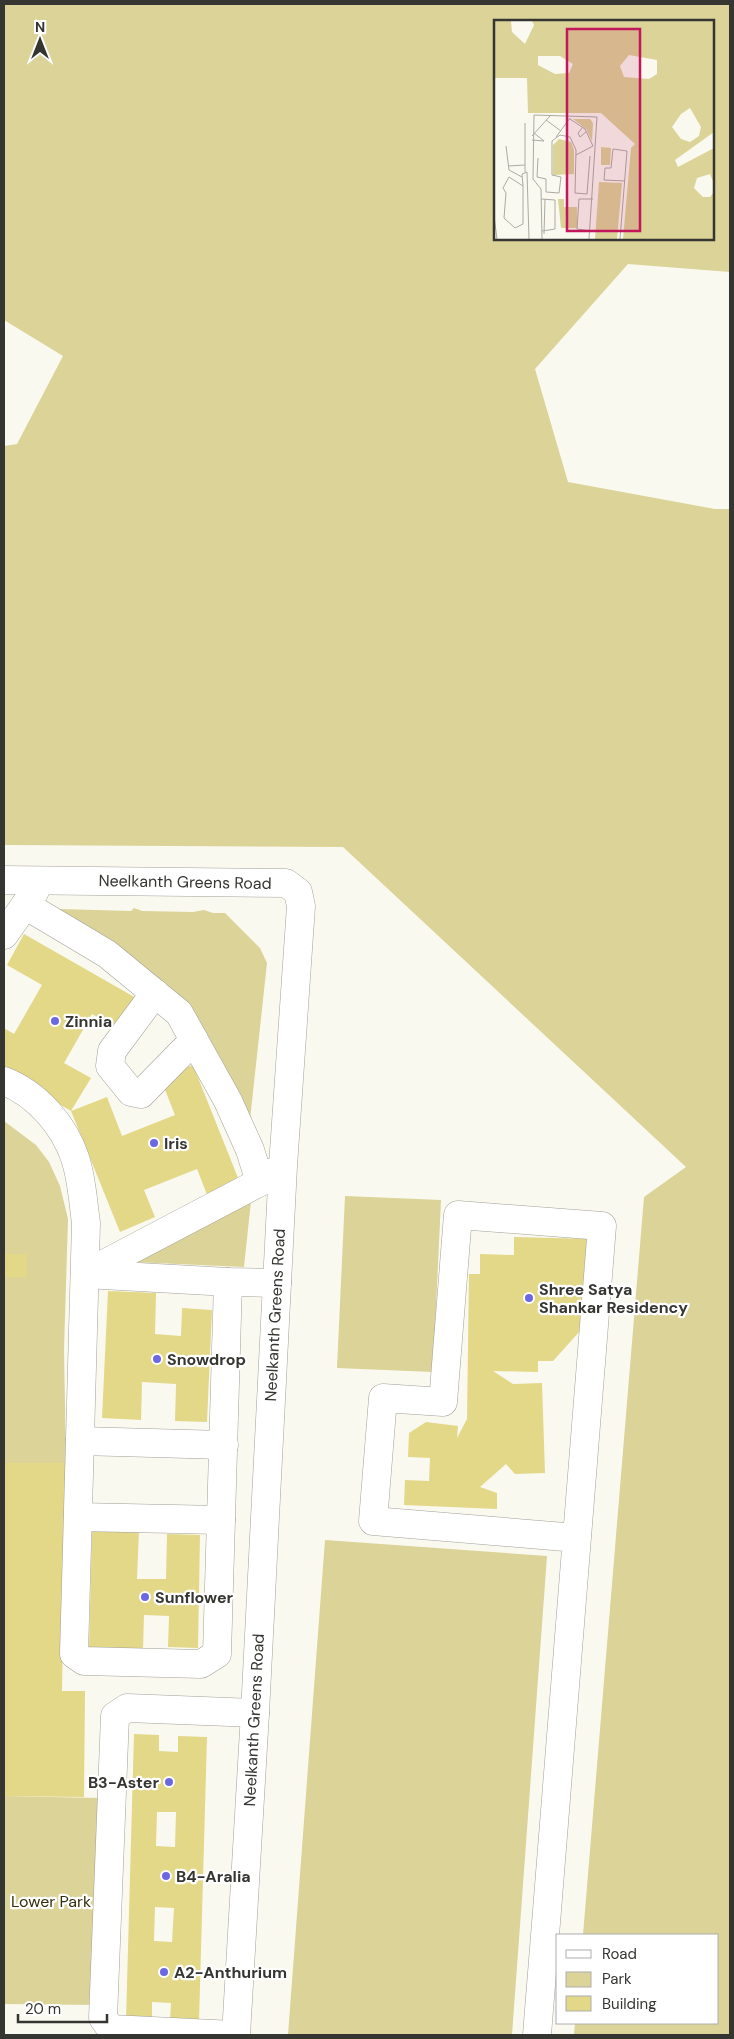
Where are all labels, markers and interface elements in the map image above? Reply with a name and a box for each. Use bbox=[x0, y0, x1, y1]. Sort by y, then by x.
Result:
north arrow bbox=[15, 15, 65, 65]
text: N bbox=[35, 18, 45, 36]
inset map bbox=[494, 20, 714, 240]
street label: Neelkanth Greens Road bbox=[98, 870, 272, 894]
place label: Zinnia bbox=[65, 1011, 112, 1032]
marker: Zinnia bbox=[49, 1015, 61, 1027]
place label: Iris bbox=[164, 1133, 188, 1154]
marker: Iris bbox=[148, 1137, 160, 1149]
street label: Neelkanth Greens Road bbox=[260, 1228, 290, 1402]
place label: Shree Satya Shankar Residency bbox=[539, 1279, 688, 1318]
marker: Shree Satya Shankar Residency bbox=[523, 1292, 535, 1304]
place label: Snowdrop bbox=[167, 1349, 246, 1370]
marker: Snowdrop bbox=[151, 1353, 163, 1365]
place label: Sunflower bbox=[155, 1587, 234, 1608]
marker: Sunflower bbox=[139, 1591, 151, 1603]
street label: Neelkanth Greens Road bbox=[239, 1633, 269, 1807]
place label: B3-Aster bbox=[88, 1772, 159, 1793]
marker: B3-Aster bbox=[163, 1776, 175, 1788]
place label: B4-Aralia bbox=[176, 1866, 251, 1887]
marker: B4-Aralia bbox=[160, 1870, 172, 1882]
park label: Lower Park bbox=[11, 1891, 91, 1912]
legend bbox=[556, 1934, 719, 2024]
text: Road bbox=[602, 1944, 637, 1964]
place label: A2-Anthurium bbox=[174, 1962, 287, 1983]
marker: A2-Anthurium bbox=[158, 1966, 170, 1978]
text: Park bbox=[602, 1969, 632, 1989]
scale bar bbox=[18, 1992, 106, 2024]
text: Building bbox=[602, 1994, 657, 2014]
text: 20 m bbox=[25, 1999, 61, 2019]

